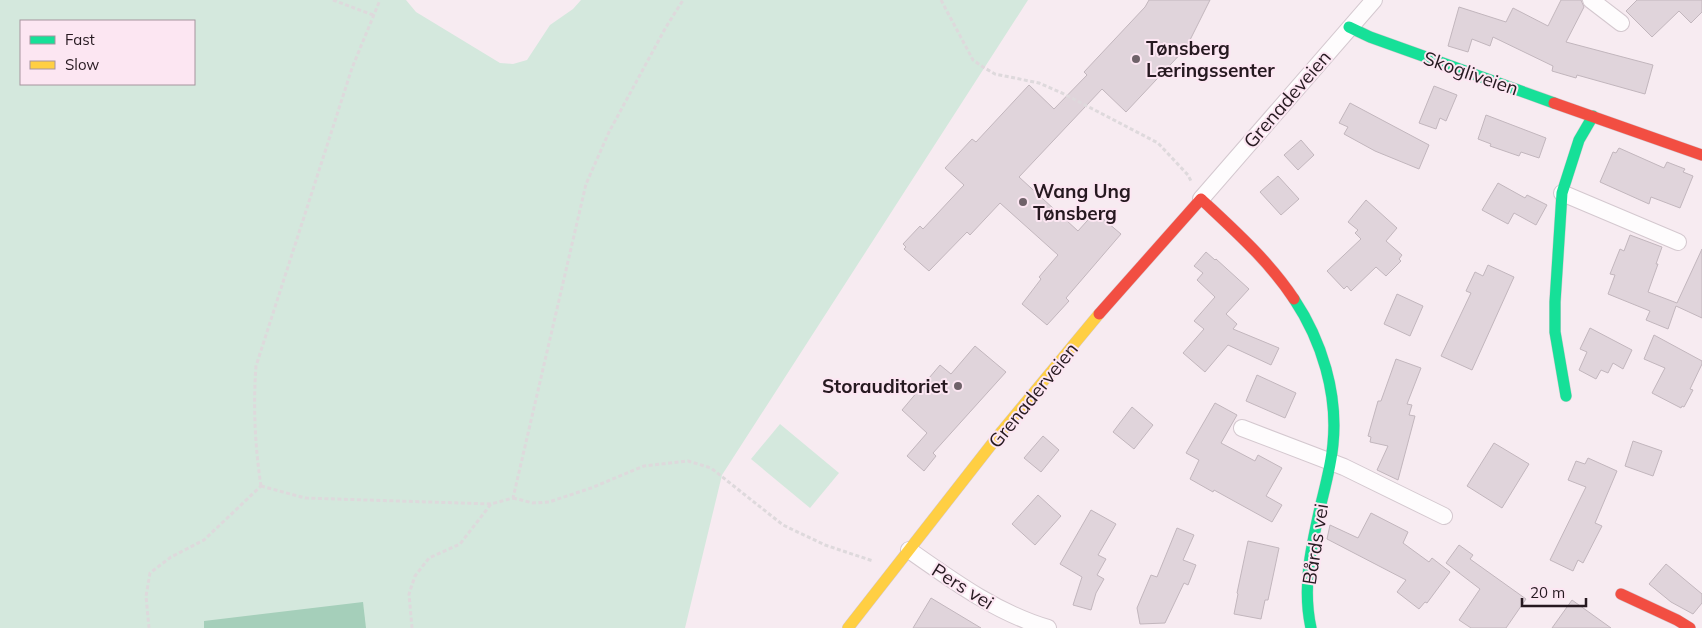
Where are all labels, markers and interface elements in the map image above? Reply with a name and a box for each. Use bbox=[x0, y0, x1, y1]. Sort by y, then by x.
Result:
legend bbox=[20, 20, 195, 85]
text: Fast bbox=[65, 30, 95, 49]
place label: Tønsberg Læringssenter bbox=[1146, 36, 1275, 82]
street label: Grenadeveien bbox=[1238, 45, 1336, 153]
street label: Skogliveien bbox=[1420, 46, 1522, 100]
marker: Tønsberg Læringssenter bbox=[1130, 53, 1142, 65]
text: Slow bbox=[65, 55, 99, 74]
place label: Wang Ung Tønsberg bbox=[1033, 179, 1131, 225]
marker: Wang Ung Tønsberg bbox=[1017, 196, 1029, 208]
street label: Grenaderveien bbox=[983, 337, 1083, 453]
place label: Storauditoriet bbox=[822, 374, 948, 398]
marker: Storauditoriet bbox=[952, 380, 964, 392]
street label: Bårds vei bbox=[1297, 502, 1333, 586]
street label: Pers vei bbox=[928, 558, 998, 614]
scale bar bbox=[1522, 576, 1586, 608]
text: 20 m bbox=[1530, 583, 1565, 602]

